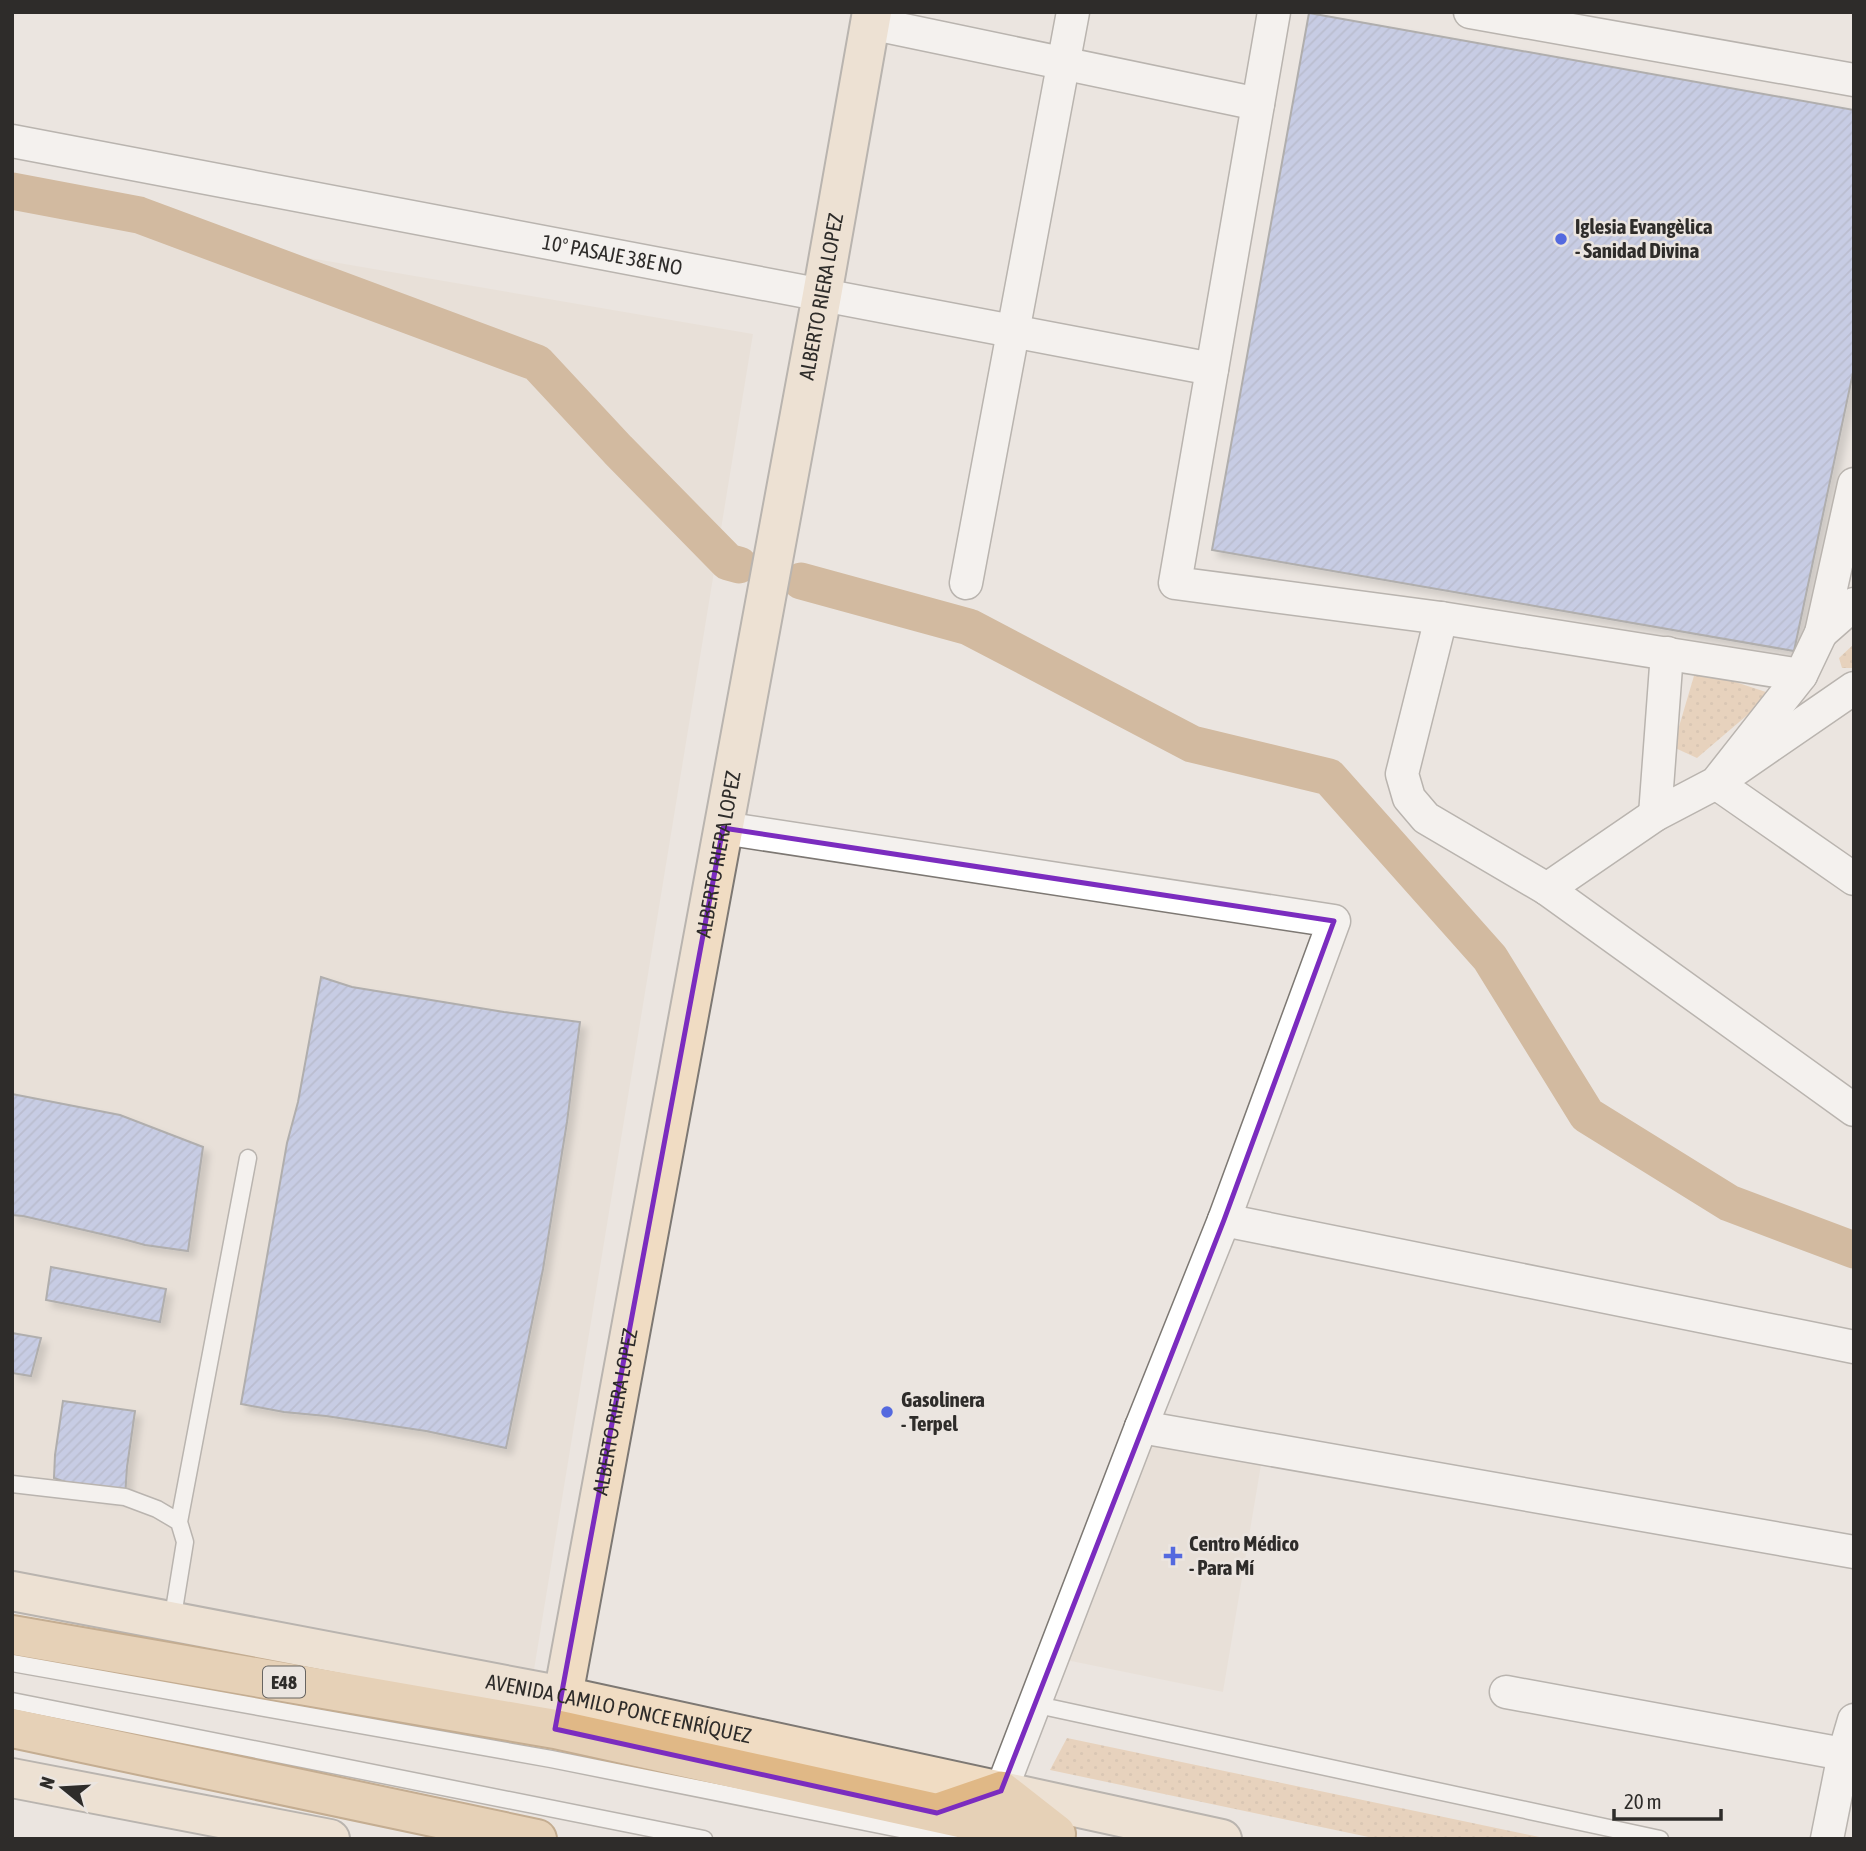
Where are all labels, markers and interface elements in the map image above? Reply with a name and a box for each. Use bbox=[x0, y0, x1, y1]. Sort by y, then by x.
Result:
street label: ALBERTO RIERA LOPEZ bbox=[794, 211, 847, 382]
place label: Iglesia Evangèlica - Sanidad Divina bbox=[1575, 214, 1713, 262]
street label: 10° PASAJE 38E NO bbox=[540, 229, 685, 279]
marker: Iglesia Evangèlica - Sanidad Divina bbox=[1553, 231, 1569, 247]
street label: ALBERTO RIERA LOPEZ bbox=[690, 769, 745, 939]
street label: ALBERTO RIERA LOPEZ bbox=[587, 1326, 642, 1497]
place label: Gasolinera - Terpel bbox=[901, 1387, 985, 1435]
marker: Gasolinera - Terpel bbox=[879, 1404, 895, 1420]
place label: Centro Médico - Para Mí bbox=[1189, 1531, 1299, 1579]
marker: Centro Médico - Para Mí bbox=[1163, 1546, 1183, 1566]
road number: E48 bbox=[263, 1666, 305, 1698]
street label: AVENIDA CAMILO PONCE ENRÍQUEZ bbox=[484, 1669, 754, 1748]
north arrow bbox=[28, 1753, 98, 1823]
text: N bbox=[35, 1774, 59, 1791]
scale bar bbox=[1614, 1778, 1721, 1822]
text: 20 m bbox=[1624, 1789, 1662, 1813]

